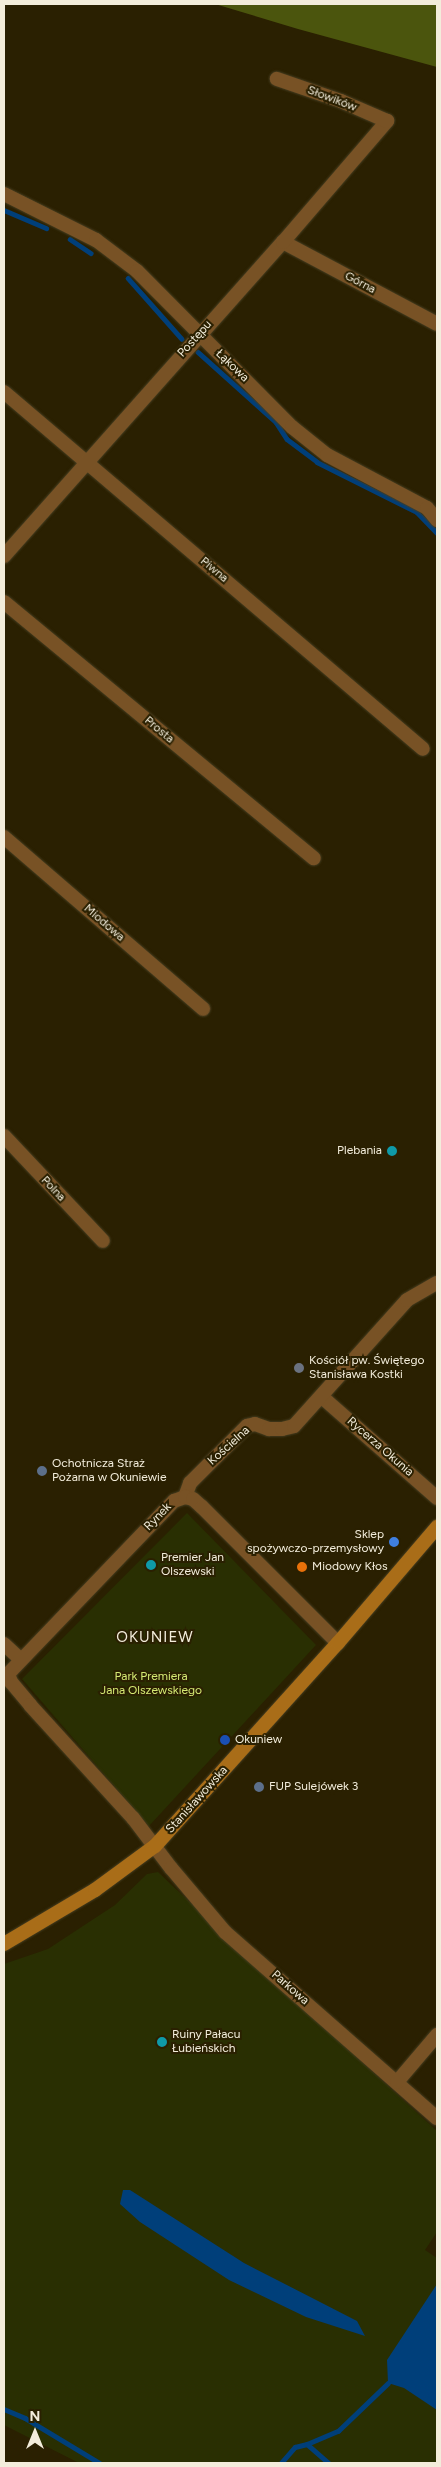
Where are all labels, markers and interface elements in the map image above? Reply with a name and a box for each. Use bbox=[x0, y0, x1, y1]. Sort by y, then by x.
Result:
street label: Słowików bbox=[305, 83, 359, 115]
street label: Górna bbox=[342, 269, 378, 297]
street label: Postępu bbox=[175, 318, 215, 360]
street label: Łąkowa bbox=[213, 347, 251, 385]
street label: Piwna bbox=[197, 554, 231, 586]
street label: Prosta bbox=[141, 714, 177, 746]
street label: Miodowa bbox=[81, 901, 127, 945]
place label: Plebania bbox=[337, 1144, 382, 1158]
marker: Plebania bbox=[386, 1145, 398, 1157]
street label: Polna bbox=[38, 1173, 68, 1205]
place label: Kościół pw. Świętego Stanisława Kostki bbox=[309, 1354, 424, 1382]
marker: Kościół pw. Świętego Stanisława Kostki bbox=[293, 1362, 305, 1374]
street label: Rycerza Okunia bbox=[344, 1414, 416, 1480]
street label: Kościelna bbox=[205, 1424, 253, 1468]
place label: Ochotnicza Straż Pożarna w Okuniewie bbox=[52, 1457, 166, 1485]
marker: Ochotnicza Straż Pożarna w Okuniewie bbox=[36, 1465, 48, 1477]
street label: Rynek bbox=[141, 1500, 175, 1534]
place label: Sklep spożywczo-przemysłowy bbox=[247, 1528, 384, 1556]
marker: Sklep spożywczo-przemysłowy bbox=[388, 1536, 400, 1548]
place label: Premier Jan Olszewski bbox=[161, 1551, 224, 1579]
marker: Premier Jan Olszewski bbox=[145, 1559, 157, 1571]
place label: Miodowy Kłos bbox=[312, 1560, 388, 1574]
marker: Miodowy Kłos bbox=[296, 1561, 308, 1573]
district label: OKUNIEW bbox=[115, 1629, 195, 1647]
park label: Park Premiera Jana Olszewskiego bbox=[100, 1670, 202, 1698]
place label: Okuniew bbox=[235, 1733, 282, 1747]
marker: Okuniew bbox=[219, 1734, 231, 1746]
street label: Stanisławowska bbox=[163, 1763, 231, 1837]
place label: FUP Sulejówek 3 bbox=[269, 1780, 358, 1794]
marker: FUP Sulejówek 3 bbox=[253, 1781, 265, 1793]
street label: Parkowa bbox=[268, 1968, 312, 2008]
place label: Ruiny Pałacu Łubieńskich bbox=[172, 2028, 241, 2056]
marker: Ruiny Pałacu Łubieńskich bbox=[156, 2036, 168, 2048]
north arrow bbox=[10, 2407, 60, 2457]
text: N bbox=[30, 2408, 40, 2425]

